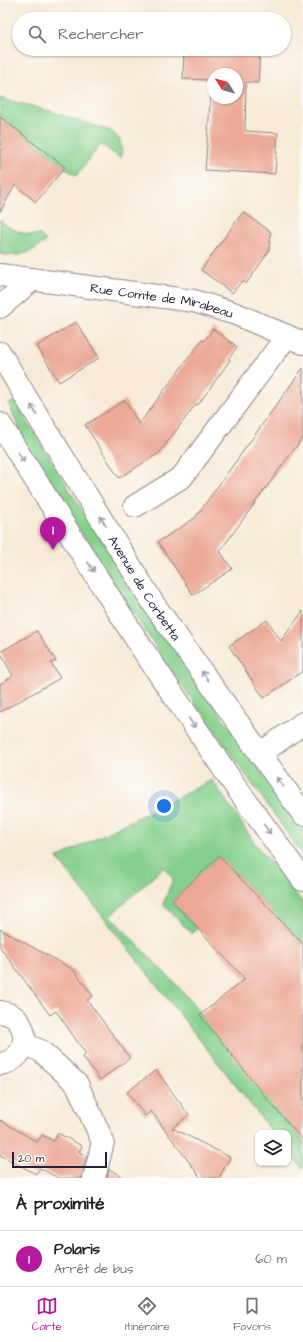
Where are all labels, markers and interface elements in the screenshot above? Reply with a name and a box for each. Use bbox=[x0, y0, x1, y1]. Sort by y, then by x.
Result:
search box bbox=[12, 12, 291, 56]
icon: search bbox=[26, 23, 48, 45]
text: Rechercher bbox=[58, 24, 143, 45]
north arrow bbox=[207, 68, 243, 104]
street label: Rue Comte de Mirabeau bbox=[89, 279, 236, 323]
one-way arrow bbox=[30, 405, 38, 416]
one-way arrow bbox=[17, 451, 25, 462]
one-way arrow bbox=[98, 515, 106, 527]
pin: 1 bbox=[40, 517, 66, 550]
street label: Avenue de Corbetta bbox=[104, 532, 185, 645]
one-way arrow bbox=[87, 561, 95, 573]
one-way arrow bbox=[201, 671, 209, 682]
one-way arrow bbox=[188, 717, 196, 728]
one-way arrow bbox=[276, 777, 284, 788]
your location bbox=[154, 796, 174, 816]
one-way arrow bbox=[262, 824, 271, 835]
map controls bbox=[255, 1130, 291, 1166]
button: layers bbox=[255, 1130, 291, 1166]
scale bar bbox=[12, 1150, 107, 1169]
text: 20 m bbox=[18, 1151, 44, 1166]
text: À proximité bbox=[16, 1192, 105, 1216]
text: Polaris bbox=[54, 1239, 100, 1260]
text: 1 bbox=[28, 1250, 30, 1268]
text: 60 m bbox=[255, 1250, 287, 1268]
text: Arrêt de bus bbox=[54, 1260, 134, 1278]
tab: Carte bbox=[32, 1295, 62, 1334]
tab: Itinéraire bbox=[125, 1295, 170, 1334]
tab: Favoris bbox=[233, 1295, 271, 1334]

